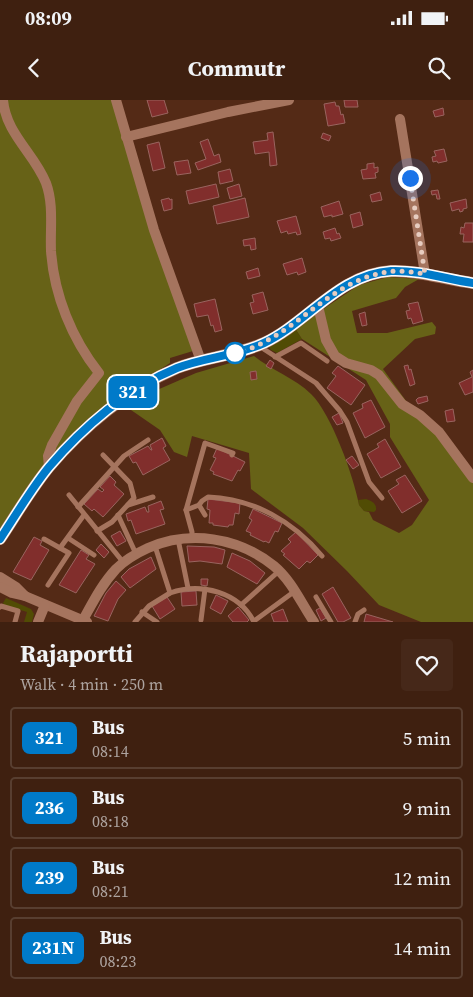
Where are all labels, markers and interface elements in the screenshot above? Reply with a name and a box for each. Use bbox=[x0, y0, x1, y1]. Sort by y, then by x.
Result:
text: 08:09 bbox=[25, 5, 72, 31]
text: Commutr bbox=[188, 53, 285, 83]
icon: back bbox=[20, 54, 48, 82]
icon: search bbox=[425, 54, 453, 82]
your location bbox=[398, 166, 423, 191]
unlabelled marker bbox=[224, 342, 246, 364]
line badge: 321 bbox=[104, 376, 162, 408]
text: 321 bbox=[118, 379, 148, 404]
text: Rajaportti bbox=[20, 637, 133, 670]
button: heart bbox=[401, 639, 453, 691]
text: Walk · 4 min · 250 m bbox=[20, 673, 163, 695]
text: Bus bbox=[92, 714, 124, 740]
text: 321 bbox=[35, 725, 64, 750]
text: 5 min bbox=[403, 725, 451, 751]
text: 08:14 bbox=[92, 740, 129, 762]
text: Bus bbox=[92, 784, 124, 810]
text: 236 bbox=[35, 795, 64, 820]
text: 9 min bbox=[403, 795, 451, 821]
text: 08:18 bbox=[92, 810, 129, 832]
text: Bus bbox=[92, 854, 124, 880]
text: 239 bbox=[35, 865, 64, 890]
text: 12 min bbox=[393, 865, 451, 891]
text: 08:21 bbox=[92, 880, 129, 902]
text: Bus bbox=[99, 924, 132, 950]
text: 231N bbox=[32, 935, 74, 960]
text: 14 min bbox=[393, 935, 451, 961]
text: 08:23 bbox=[99, 950, 136, 972]

